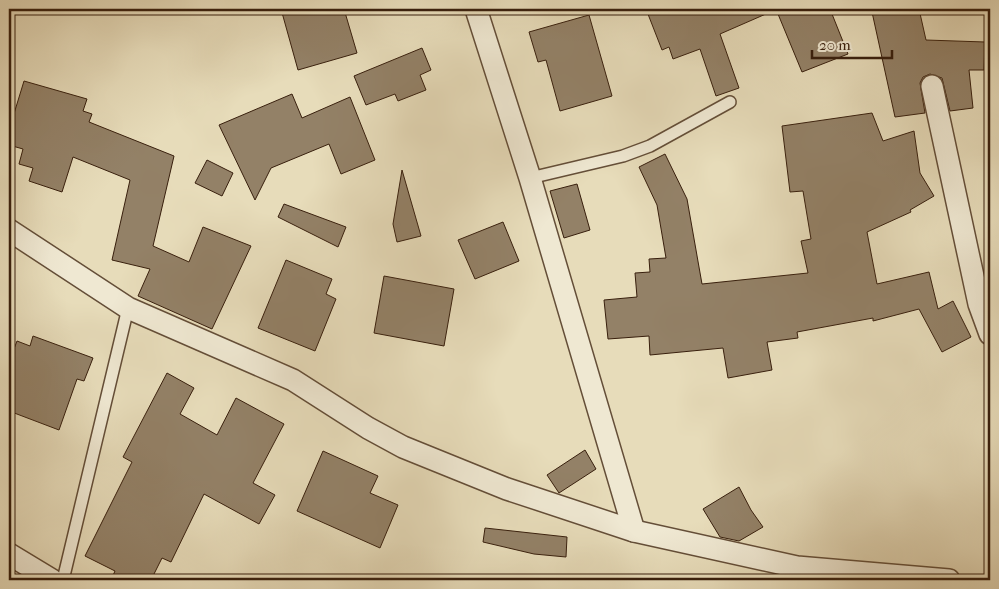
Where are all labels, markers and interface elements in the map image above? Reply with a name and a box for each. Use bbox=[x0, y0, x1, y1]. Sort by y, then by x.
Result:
scale bar bbox=[812, 28, 892, 60]
text: 20 m bbox=[819, 36, 851, 54]

